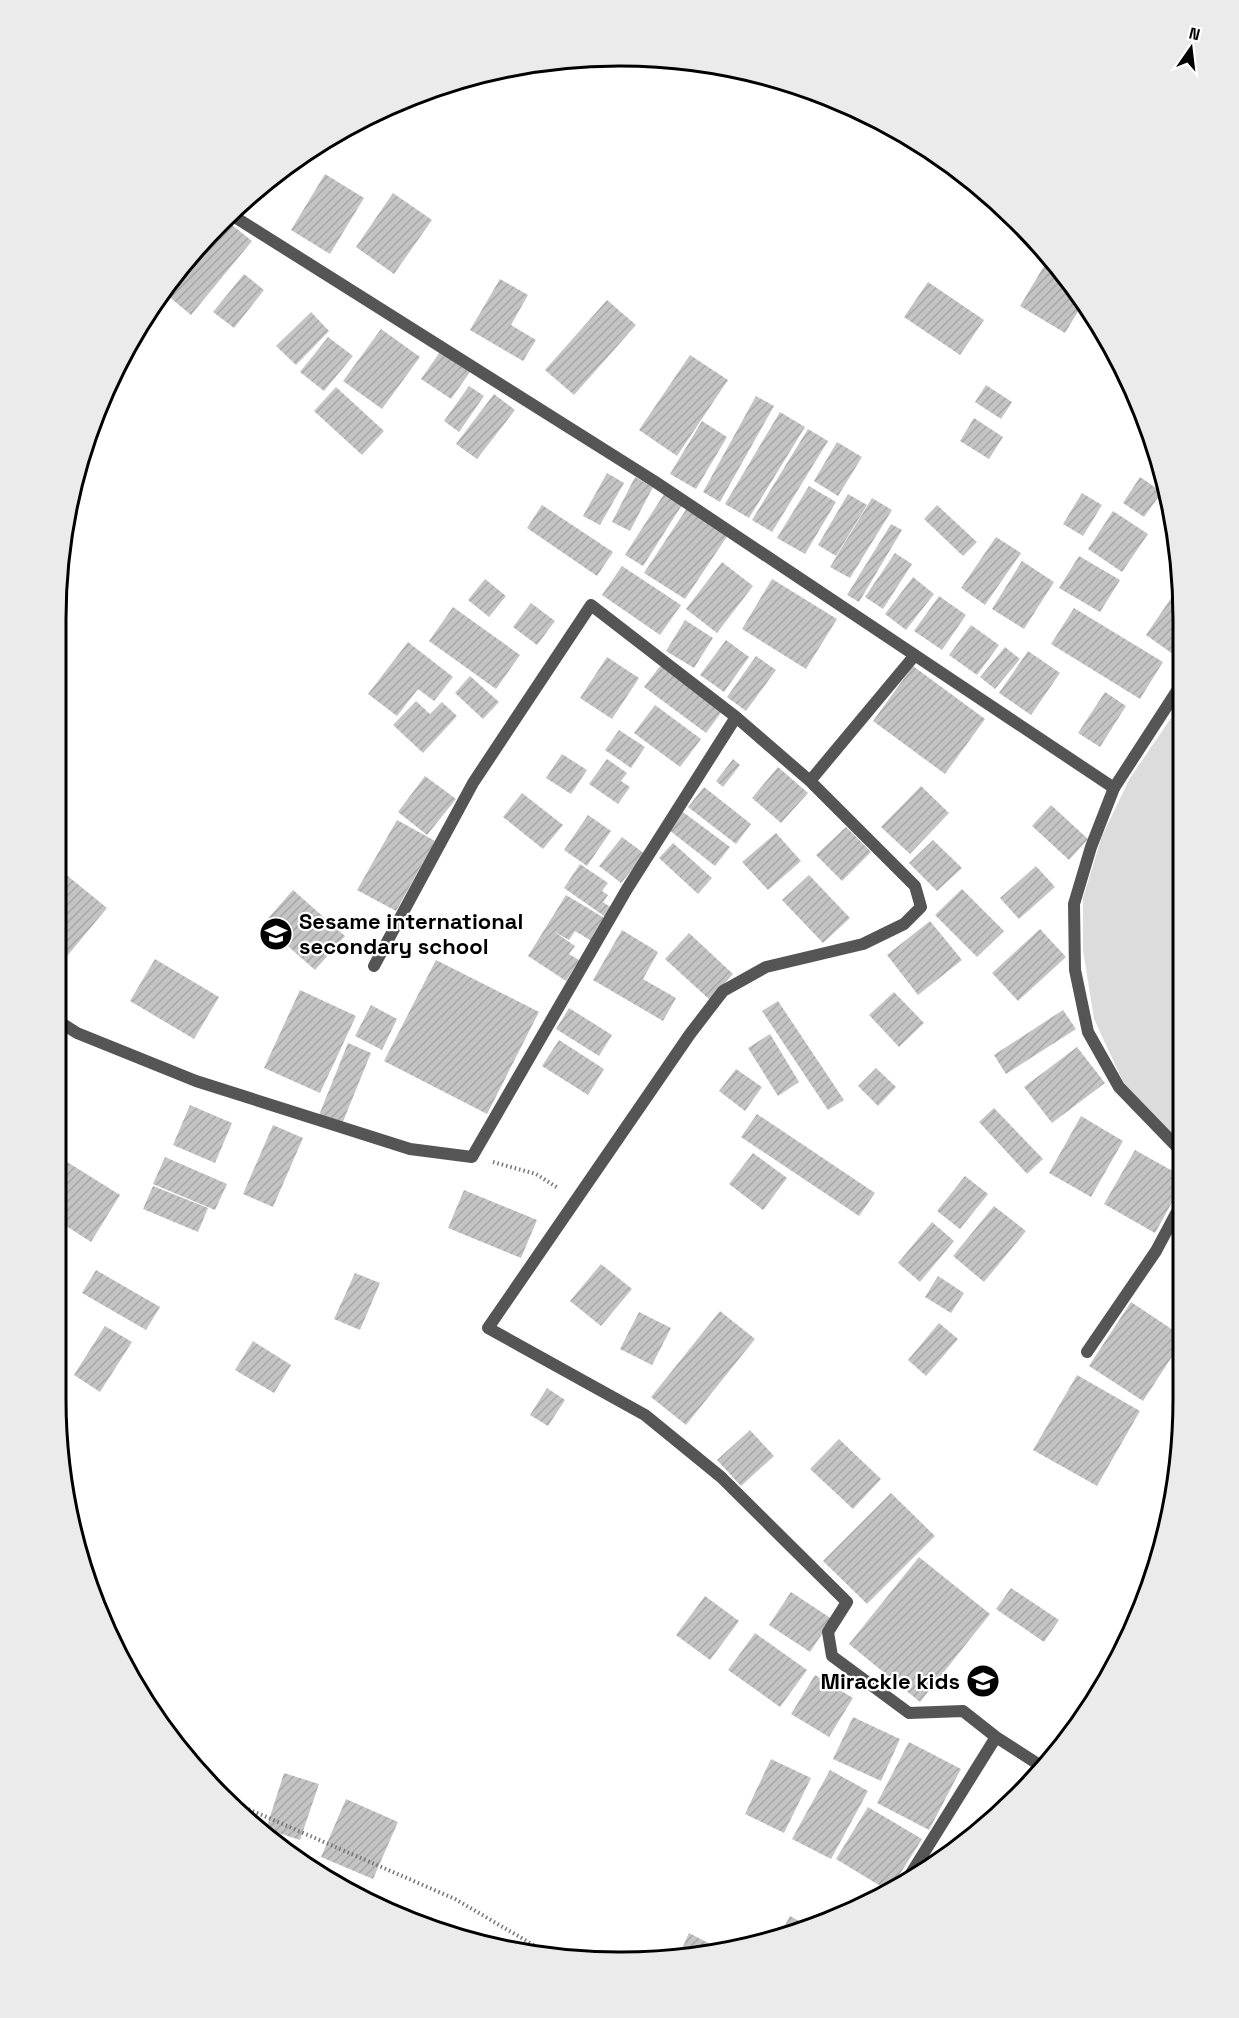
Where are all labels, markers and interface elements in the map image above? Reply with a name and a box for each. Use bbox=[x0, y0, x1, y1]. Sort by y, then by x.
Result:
north arrow bbox=[1161, 18, 1221, 78]
text: N bbox=[1187, 22, 1202, 45]
place label: Sesame international secondary school bbox=[299, 907, 523, 960]
school or university icon: Sesame international secondary school bbox=[258, 916, 294, 952]
school or university icon: Mirackle kids bbox=[965, 1663, 1001, 1699]
place label: Mirackle kids bbox=[821, 1667, 960, 1695]

